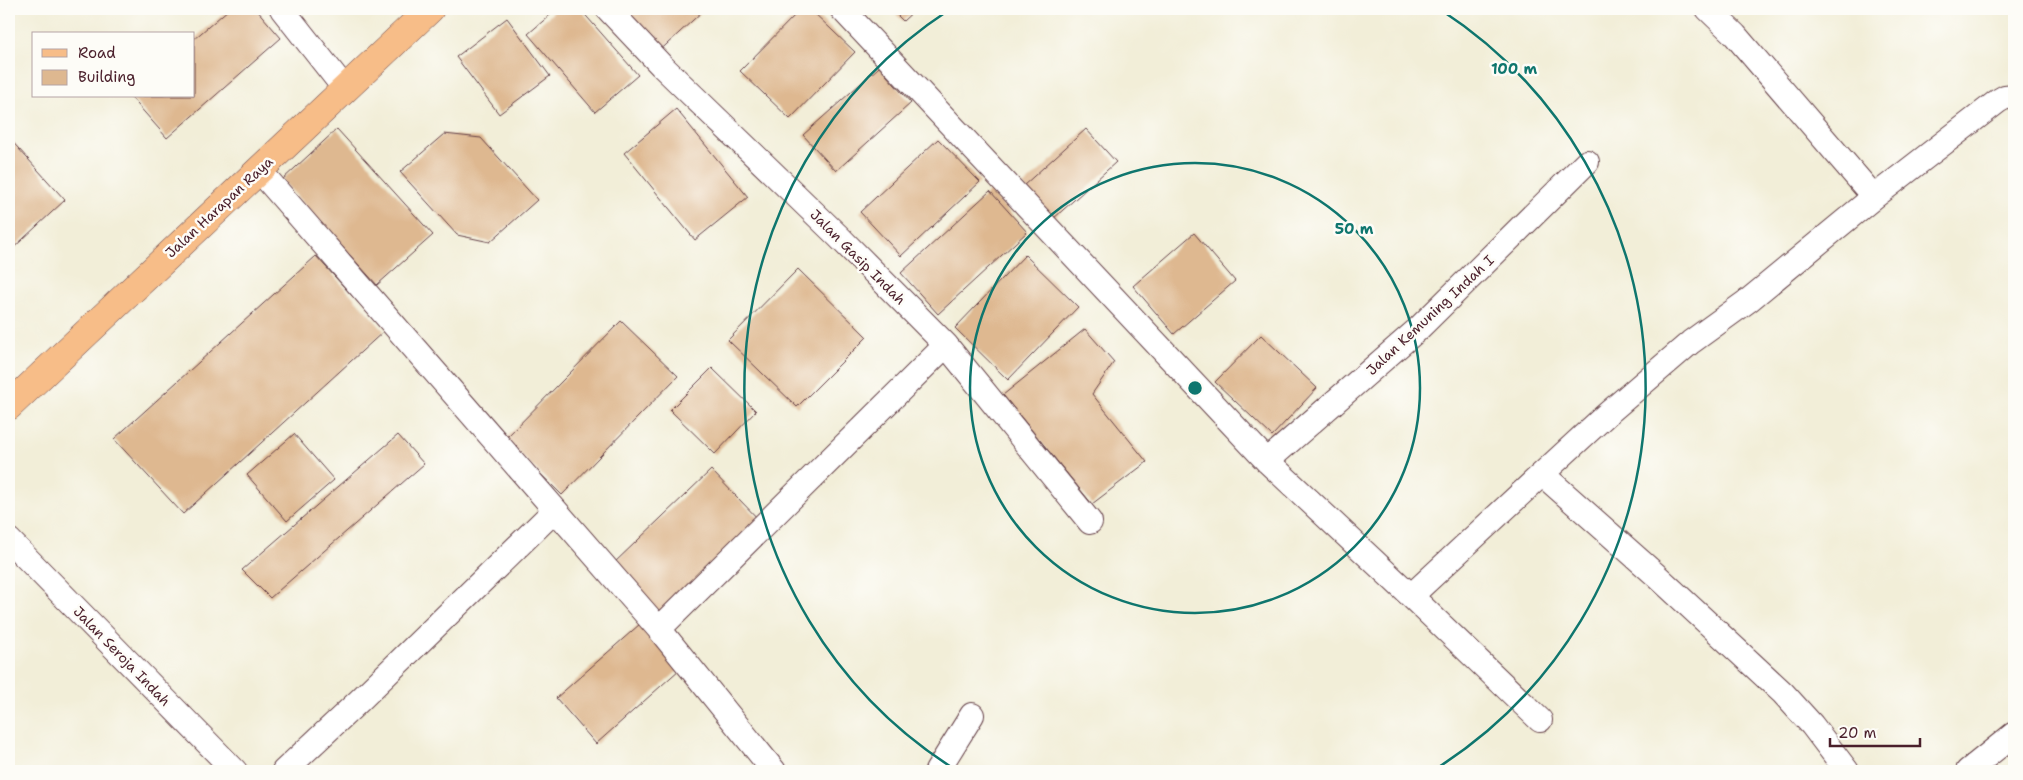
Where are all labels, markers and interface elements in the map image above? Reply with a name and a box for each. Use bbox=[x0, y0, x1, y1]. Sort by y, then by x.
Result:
legend bbox=[32, 32, 195, 98]
text: Road bbox=[78, 43, 116, 63]
text: 100 m bbox=[1491, 59, 1537, 79]
text: Building bbox=[78, 67, 135, 87]
street label: Jalan Harapan Raya bbox=[161, 152, 277, 262]
street label: Jalan Gasip Indah bbox=[806, 205, 910, 309]
text: 50 m bbox=[1335, 219, 1374, 239]
street label: Jalan Kemuning Indah I bbox=[1362, 251, 1498, 379]
centre of rings bbox=[1186, 379, 1204, 397]
street label: Jalan Seroja Indah bbox=[70, 602, 174, 710]
scale bar bbox=[1830, 715, 1920, 747]
text: 20 m bbox=[1838, 723, 1877, 743]

